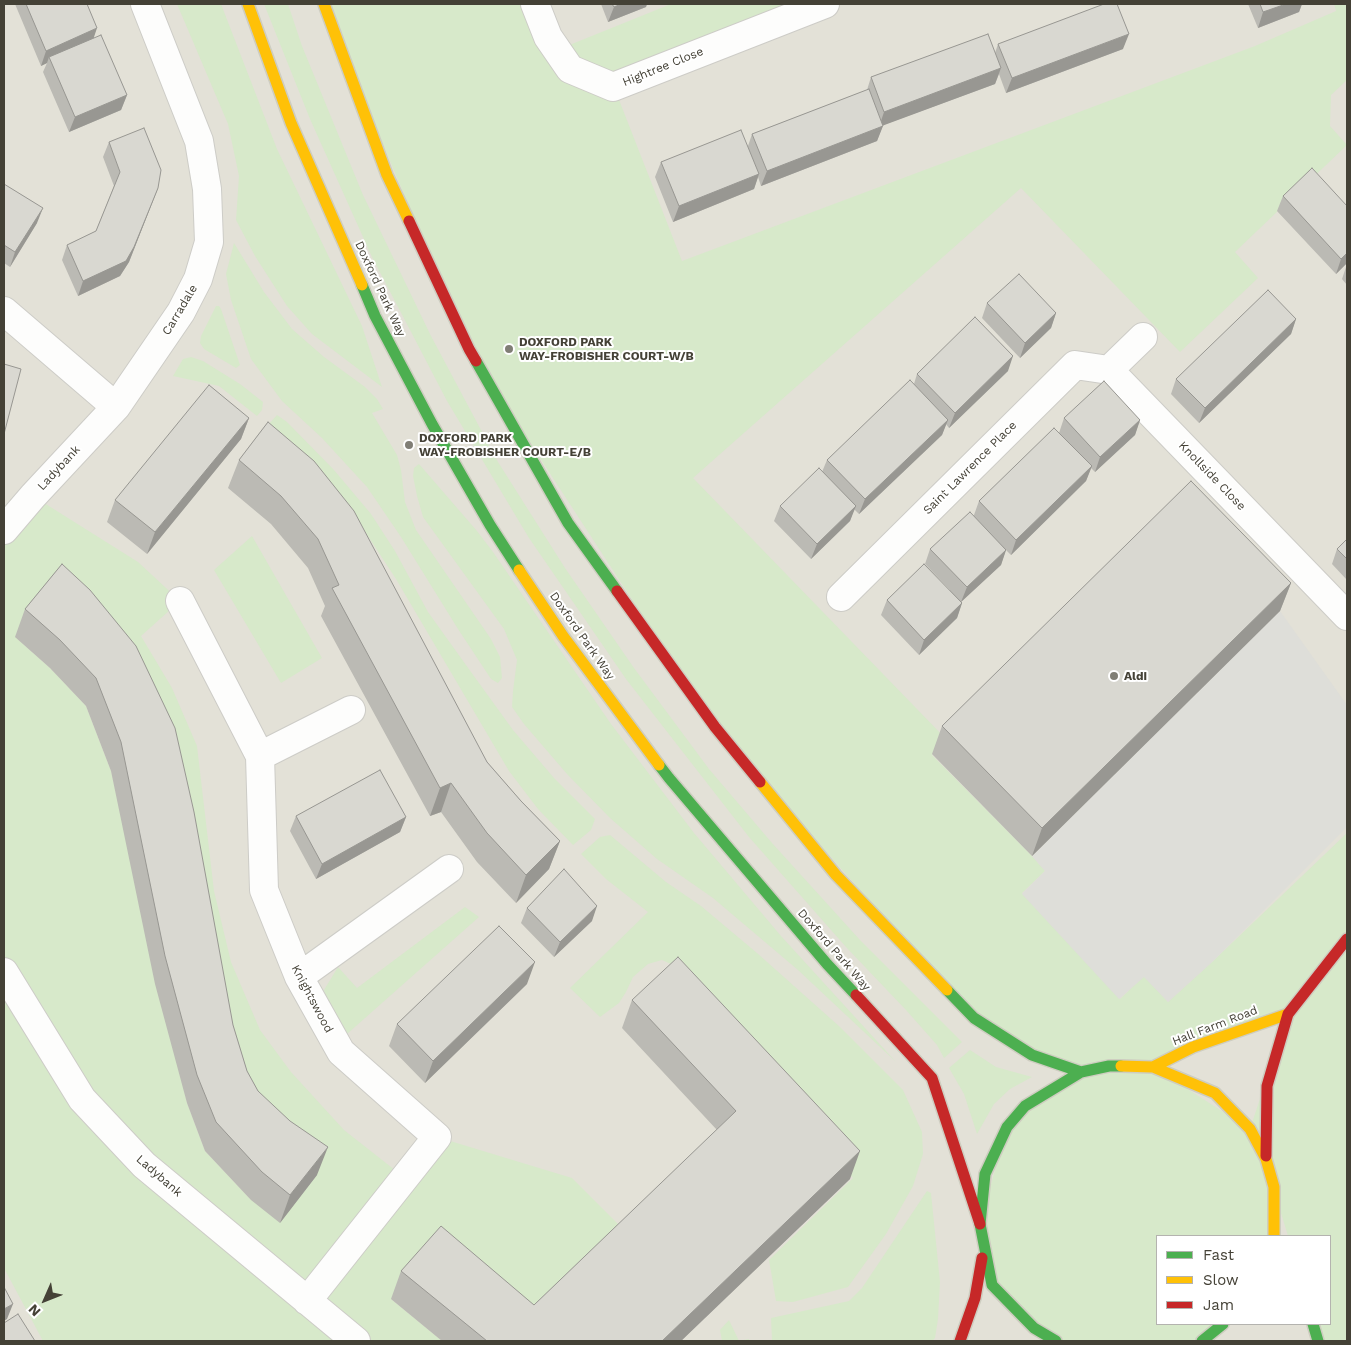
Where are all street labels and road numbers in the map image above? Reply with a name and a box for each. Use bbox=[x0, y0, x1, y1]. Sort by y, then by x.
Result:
street label: Hightree Close bbox=[621, 44, 705, 90]
street label: Doxford Park Way bbox=[352, 239, 408, 339]
street label: Carradale bbox=[159, 282, 201, 338]
street label: Saint Lawrence Place bbox=[920, 418, 1020, 518]
street label: Knollside Close bbox=[1175, 439, 1249, 513]
street label: Ladybank bbox=[35, 443, 83, 493]
street label: Doxford Park Way bbox=[546, 589, 618, 683]
street label: Doxford Park Way bbox=[795, 906, 873, 994]
street label: Knightswood bbox=[288, 963, 336, 1035]
street label: Hall Farm Road bbox=[1170, 1003, 1260, 1049]
street label: Ladybank bbox=[133, 1152, 185, 1200]

